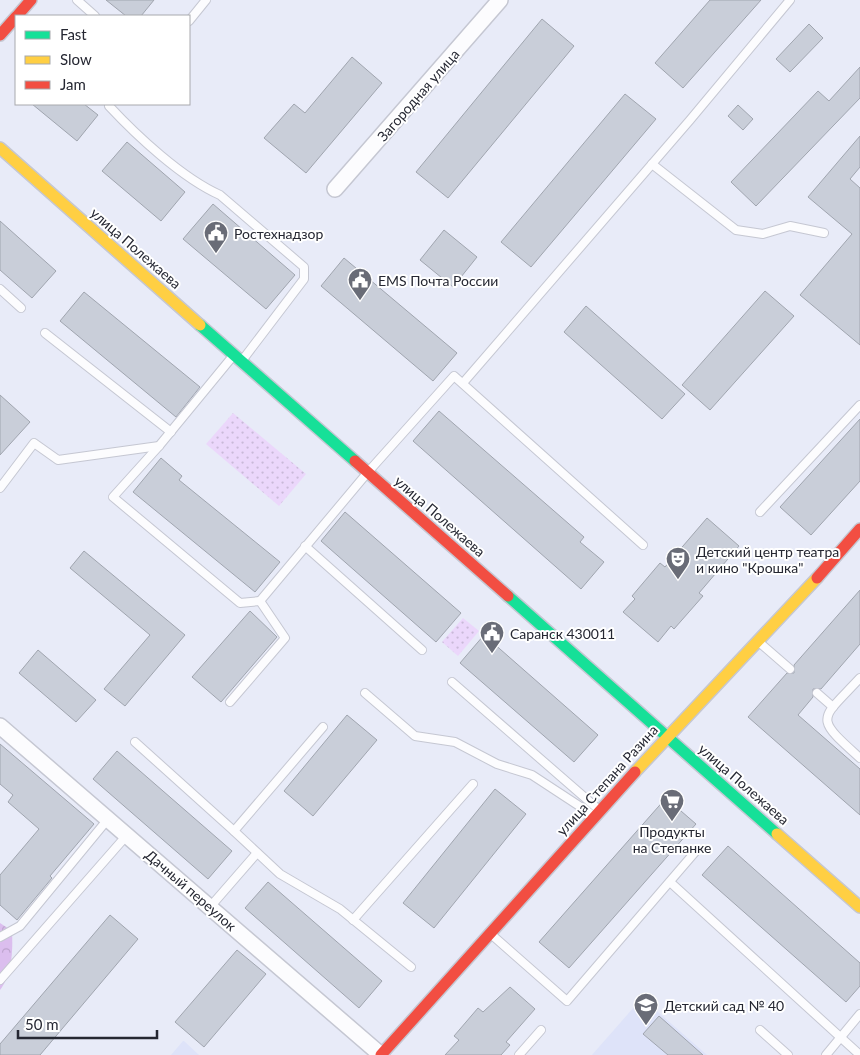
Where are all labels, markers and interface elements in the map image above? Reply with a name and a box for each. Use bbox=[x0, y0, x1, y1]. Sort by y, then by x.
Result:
legend bbox=[15, 15, 190, 105]
text: Fast bbox=[60, 25, 87, 43]
street label: Загородная улица bbox=[374, 46, 462, 144]
text: Slow bbox=[60, 50, 92, 68]
text: Jam bbox=[60, 75, 86, 93]
street label: улица Полежаева bbox=[87, 204, 185, 292]
public building icon: Ростехнадзор bbox=[203, 220, 229, 254]
place label: Ростехнадзор bbox=[234, 225, 323, 242]
public building icon: EMS Почта России bbox=[347, 267, 373, 301]
place label: EMS Почта России bbox=[378, 272, 498, 289]
street label: улица Полежаева bbox=[391, 472, 489, 560]
place label: Детский центр театра и кино "Крошка" bbox=[696, 543, 839, 576]
theatre icon: Детский центр театра и кино "Крошка" bbox=[665, 546, 691, 580]
public building icon: Саранск 430011 bbox=[479, 620, 505, 654]
place label: Саранск 430011 bbox=[510, 625, 615, 642]
street label: улица Степана Разина bbox=[553, 721, 661, 839]
street label: улица Полежаева bbox=[695, 740, 793, 828]
supermarket icon: Продукты на Степанке bbox=[659, 788, 685, 822]
place label: Продукты на Степанке bbox=[633, 823, 711, 856]
street label: Дачный переулок bbox=[142, 846, 241, 935]
school or university icon: Детский сад № 40 bbox=[633, 992, 659, 1026]
place label: Детский сад № 40 bbox=[664, 997, 784, 1014]
scale bar bbox=[18, 1008, 156, 1040]
text: 50 m bbox=[25, 1015, 59, 1033]

